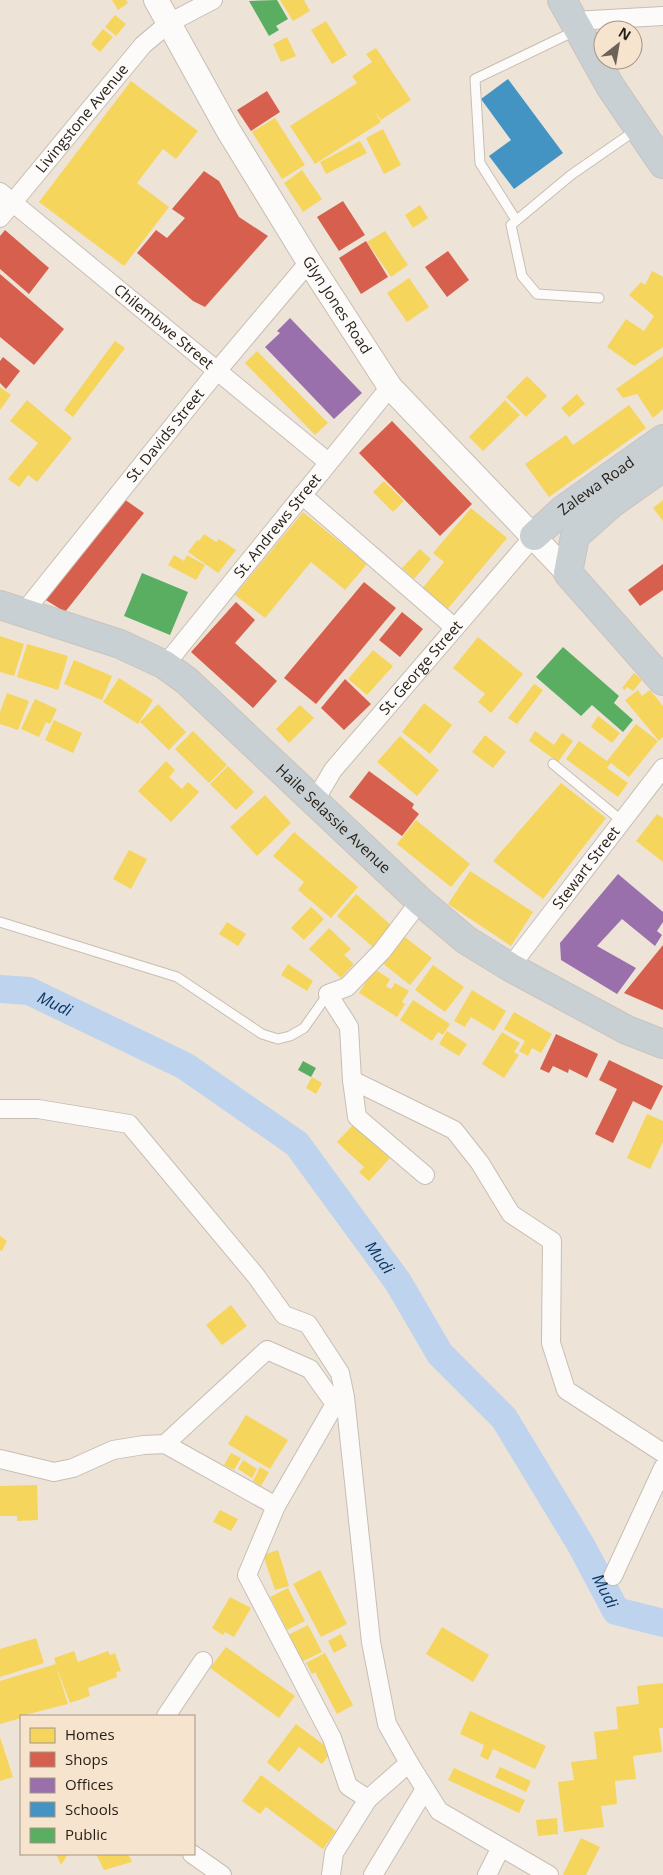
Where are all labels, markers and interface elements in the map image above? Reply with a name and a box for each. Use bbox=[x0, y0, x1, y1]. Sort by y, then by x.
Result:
north arrow bbox=[593, 20, 643, 70]
text: N bbox=[615, 22, 635, 45]
street label: Livingstone Avenue bbox=[30, 59, 132, 177]
street label: Glyn Jones Road bbox=[299, 252, 377, 358]
street label: Chilembwe Street bbox=[110, 279, 218, 373]
street label: St. Davids Street bbox=[121, 384, 208, 486]
street label: Zalewa Road bbox=[553, 451, 638, 519]
street label: St. Andrews Street bbox=[229, 469, 325, 581]
street label: St. George Street bbox=[374, 616, 466, 719]
street label: Haile Selassie Avenue bbox=[272, 759, 396, 877]
street label: Stewart Street bbox=[547, 822, 624, 913]
water label: Mudi bbox=[34, 986, 77, 1022]
water label: Mudi bbox=[360, 1236, 400, 1279]
water label: Mudi bbox=[587, 1570, 624, 1613]
legend bbox=[20, 1715, 195, 1855]
text: Homes bbox=[65, 1724, 115, 1744]
text: Shops bbox=[65, 1749, 108, 1769]
text: Offices bbox=[65, 1774, 113, 1794]
text: Schools bbox=[65, 1799, 119, 1819]
text: Public bbox=[65, 1824, 107, 1844]

